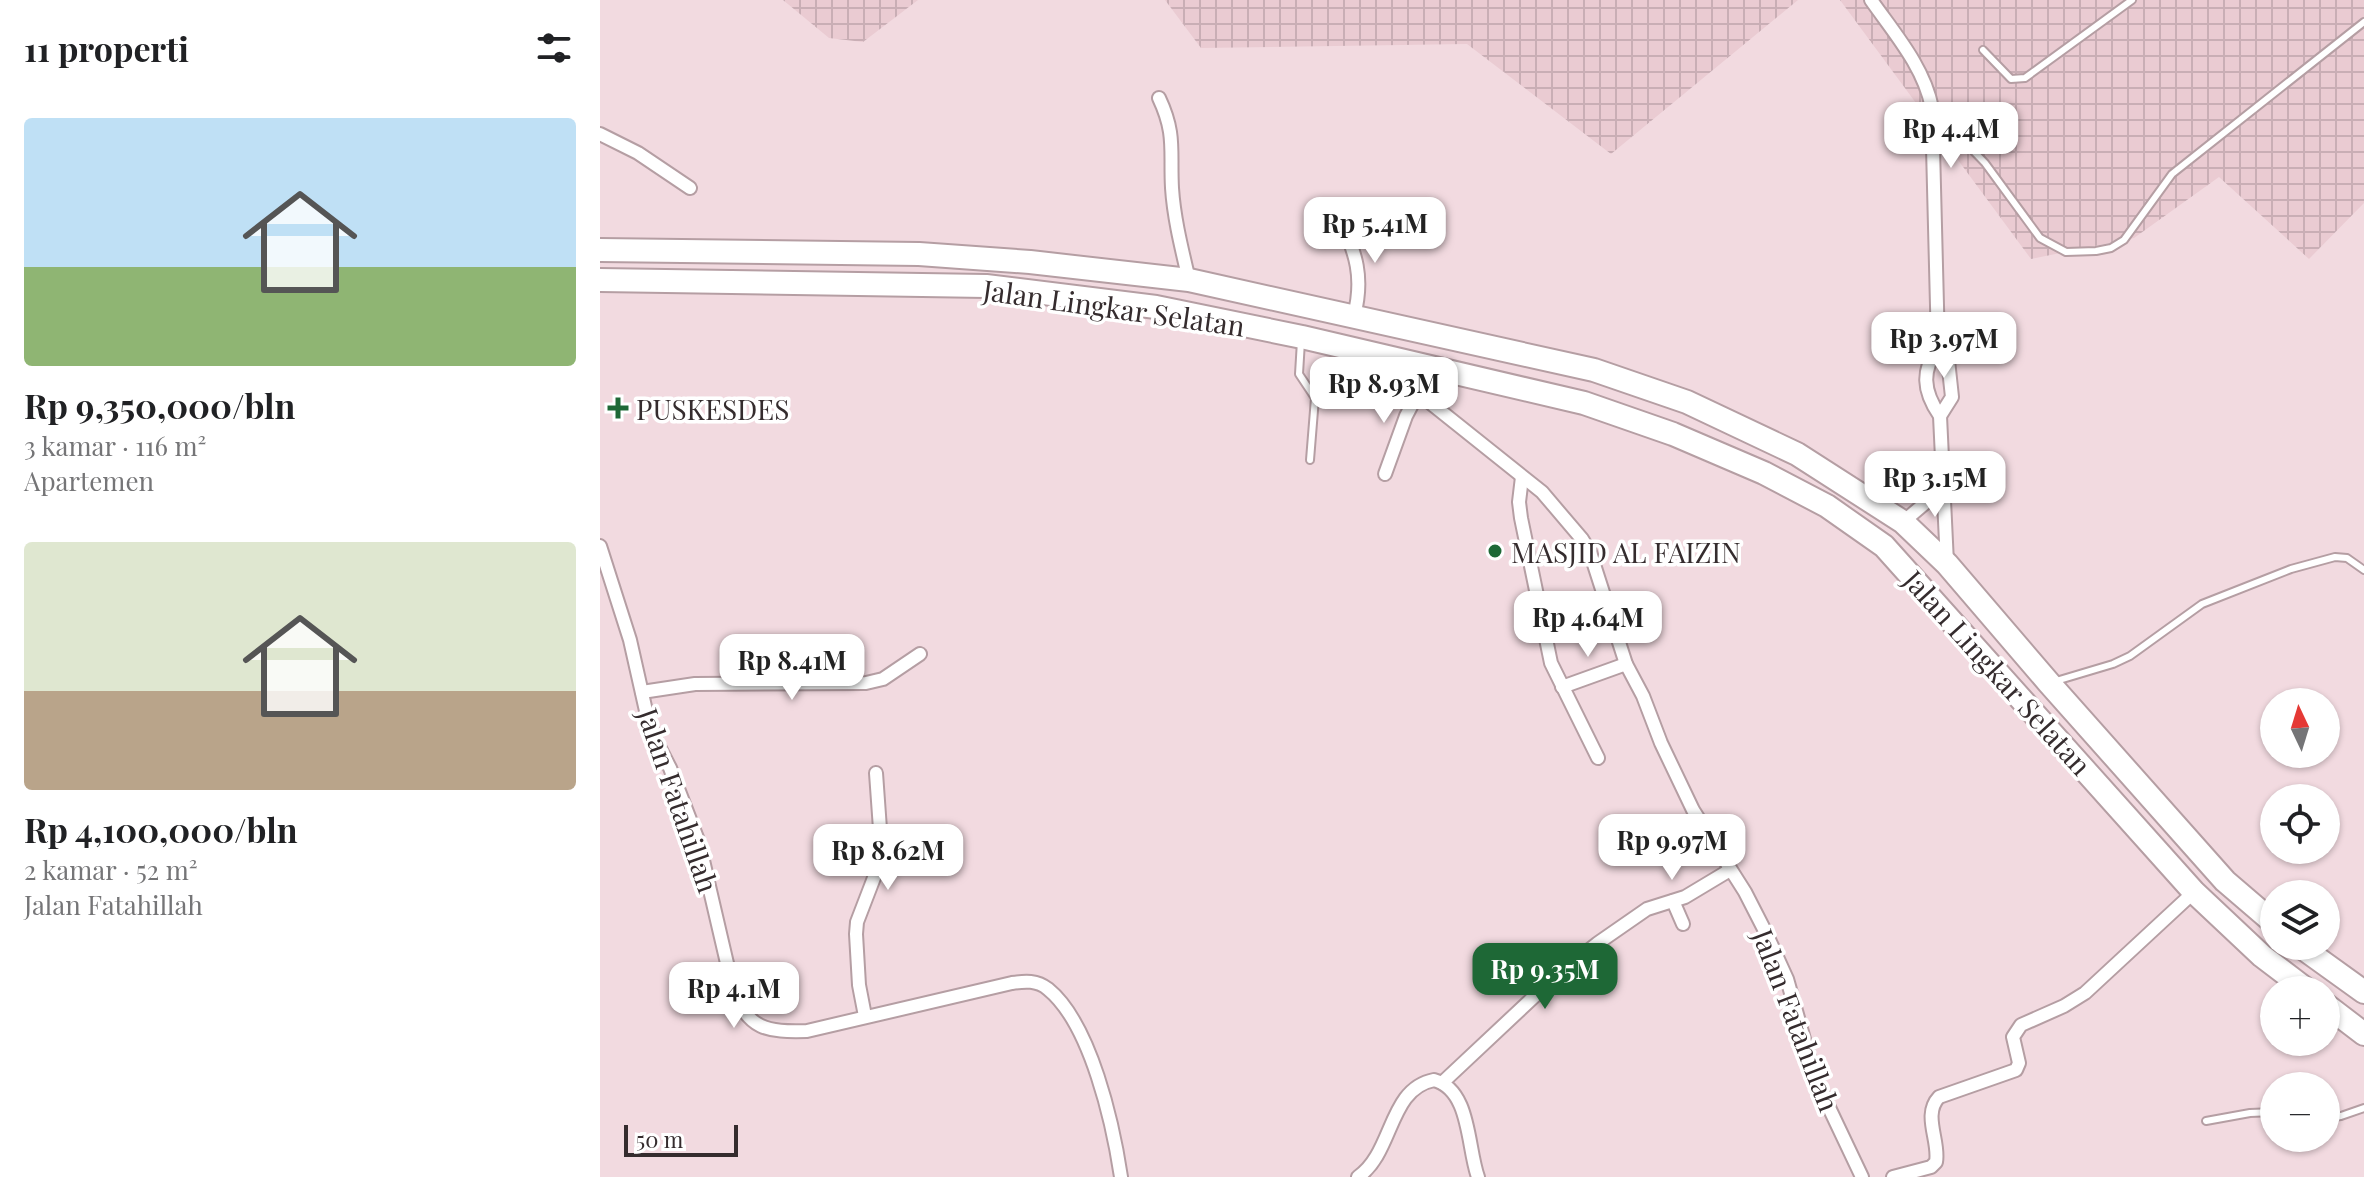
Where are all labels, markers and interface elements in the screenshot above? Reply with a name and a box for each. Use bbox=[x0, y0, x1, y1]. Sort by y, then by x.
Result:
text: 11 properti bbox=[24, 25, 189, 71]
icon: filters bbox=[532, 26, 576, 70]
pin: Rp 4.4M bbox=[1877, 102, 2025, 170]
text: Rp 4.4M bbox=[1902, 110, 2000, 145]
icon: home bbox=[228, 170, 372, 314]
pin: Rp 5.41M bbox=[1292, 197, 1458, 265]
text: Rp 5.41M bbox=[1322, 205, 1428, 240]
street label: Jalan Lingkar Selatan bbox=[980, 270, 1247, 344]
pin: Rp 3.97M bbox=[1861, 312, 2027, 380]
text: Rp 3.97M bbox=[1889, 320, 1999, 355]
pin: Rp 8.93M bbox=[1301, 357, 1467, 425]
text: Rp 8.93M bbox=[1328, 365, 1440, 400]
text: Rp 9,350,000/bln bbox=[24, 382, 295, 428]
place label: PUSKESDES bbox=[636, 390, 789, 427]
marker: PUSKESDES bbox=[607, 397, 629, 419]
text: 3 kamar · 116 m² bbox=[24, 428, 206, 463]
pin: Rp 3.15M bbox=[1852, 451, 2018, 519]
text: Rp 3.15M bbox=[1883, 459, 1987, 494]
text: Apartemen bbox=[24, 463, 154, 498]
place label: MASJID AL FAIZIN bbox=[1511, 533, 1741, 570]
marker: MASJID AL FAIZIN bbox=[1486, 542, 1504, 560]
street label: Jalan Lingkar Selatan bbox=[1895, 561, 2100, 783]
pin: Rp 4.64M bbox=[1505, 591, 1671, 659]
icon: home bbox=[228, 594, 372, 738]
text: Rp 4.64M bbox=[1532, 599, 1644, 634]
pin: Rp 8.41M bbox=[709, 634, 875, 702]
text: Rp 8.41M bbox=[737, 642, 847, 677]
north arrow bbox=[2260, 688, 2340, 768]
map controls bbox=[2260, 688, 2340, 1152]
street label: Jalan Fatahillah bbox=[630, 702, 728, 898]
button: locate bbox=[2260, 784, 2340, 864]
text: Rp 4,100,000/bln bbox=[24, 806, 298, 852]
pin: Rp 9.97M bbox=[1589, 814, 1755, 882]
text: Rp 9.97M bbox=[1616, 822, 1728, 857]
pin: Rp 8.62M bbox=[805, 824, 971, 892]
text: Rp 8.62M bbox=[831, 832, 945, 867]
text: 2 kamar · 52 m² bbox=[24, 852, 198, 887]
button: layers bbox=[2260, 880, 2340, 960]
text: Jalan Fatahillah bbox=[24, 887, 203, 922]
street label: Jalan Fatahillah bbox=[1745, 923, 1849, 1117]
pin: Rp 9.35M bbox=[1462, 943, 1628, 1011]
text: Rp 9.35M bbox=[1491, 951, 1599, 986]
pin: Rp 4.1M bbox=[660, 962, 808, 1030]
text: Rp 4.1M bbox=[687, 970, 781, 1005]
button: + bbox=[2260, 976, 2340, 1056]
button: − bbox=[2260, 1072, 2340, 1152]
scale bar bbox=[624, 1121, 738, 1157]
text: 50 m bbox=[636, 1124, 683, 1154]

